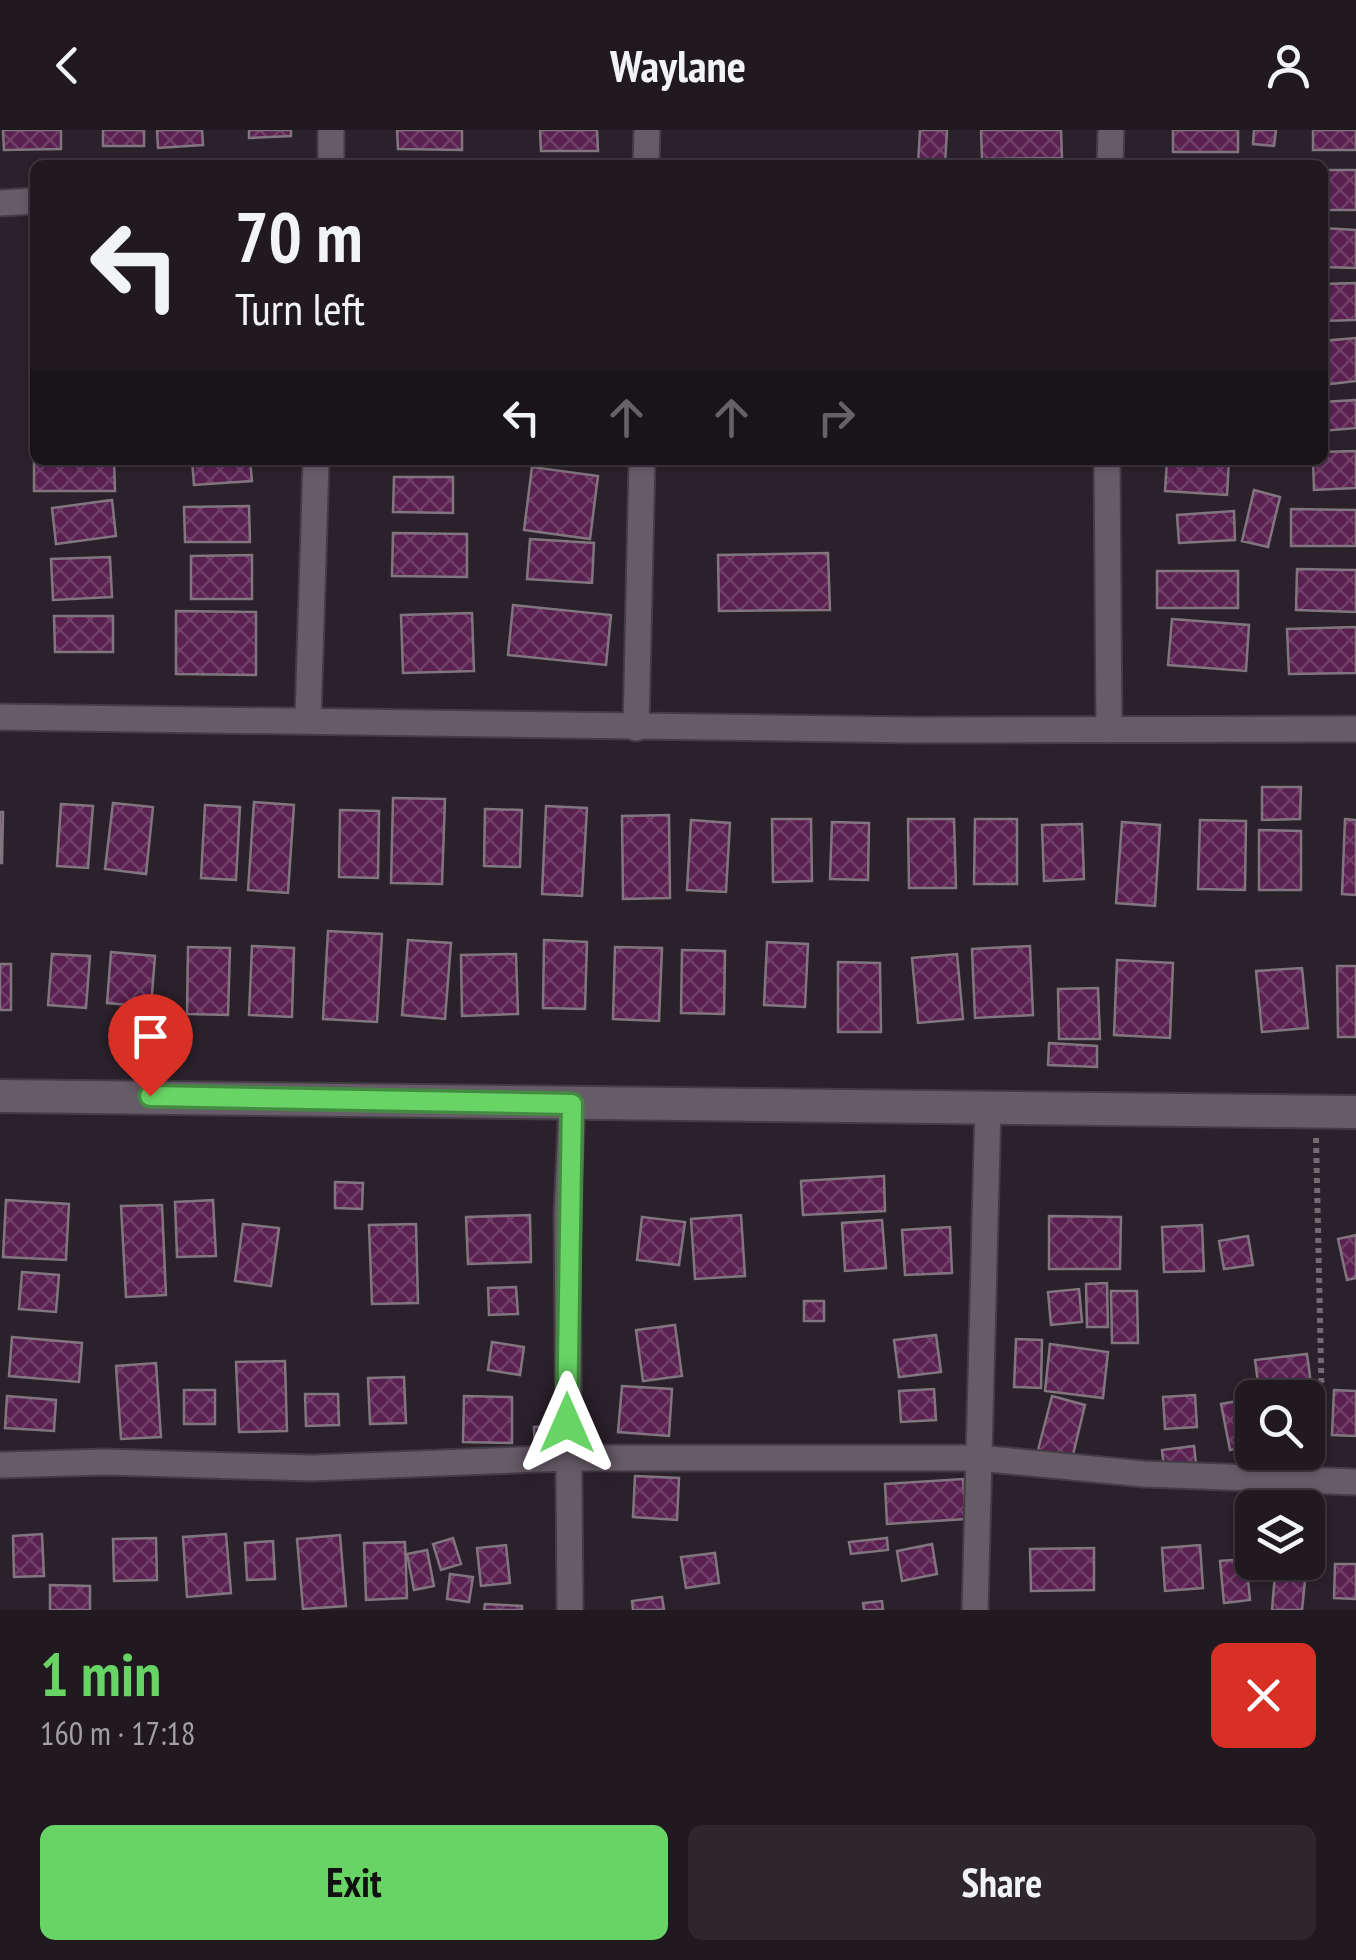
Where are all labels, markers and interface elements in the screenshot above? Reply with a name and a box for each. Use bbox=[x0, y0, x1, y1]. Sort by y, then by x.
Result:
text: Waylane bbox=[610, 36, 746, 94]
icon: back bbox=[40, 38, 95, 93]
icon: person bbox=[1261, 38, 1316, 93]
text: 70 m bbox=[235, 191, 363, 281]
icon: left bbox=[70, 200, 200, 330]
text: Turn left bbox=[235, 279, 365, 337]
icon: left bbox=[494, 390, 549, 445]
icon: ahead bbox=[599, 390, 654, 445]
icon: ahead bbox=[704, 390, 759, 445]
icon: right bbox=[809, 390, 864, 445]
pin bbox=[108, 994, 193, 1097]
icon: arrive bbox=[123, 1009, 178, 1064]
position arrow bbox=[515, 1371, 619, 1475]
map controls bbox=[1235, 1380, 1325, 1580]
button: search bbox=[1235, 1380, 1325, 1470]
button: layers bbox=[1235, 1490, 1325, 1580]
text: 1 min bbox=[40, 1635, 161, 1713]
button: close bbox=[1211, 1643, 1316, 1748]
text: 160 m · 17:18 bbox=[40, 1712, 195, 1754]
button: Exit bbox=[40, 1825, 668, 1940]
button: Share bbox=[688, 1825, 1316, 1940]

